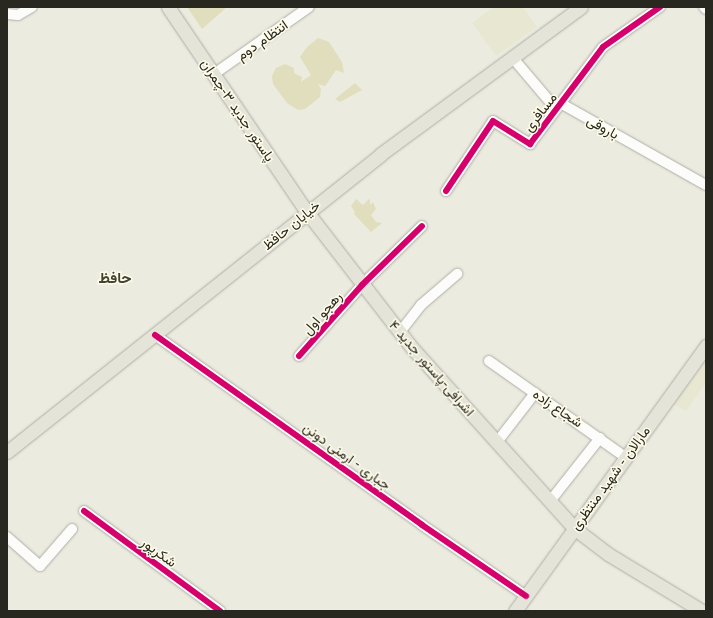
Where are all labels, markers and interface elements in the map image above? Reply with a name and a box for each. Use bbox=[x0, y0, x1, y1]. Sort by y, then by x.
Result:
street label: انتظام دوم bbox=[233, 16, 291, 64]
street label: پاستور جدید ۳-چمران bbox=[197, 56, 279, 164]
street label: مسافری bbox=[520, 89, 560, 135]
street label: باروقی bbox=[584, 111, 622, 143]
street label: خیابان حافظ bbox=[259, 197, 323, 253]
district label: حافظ bbox=[99, 269, 131, 287]
street label: رهجو اول bbox=[299, 288, 345, 338]
street label: اشرافی-پاستور جدید ۴ bbox=[386, 317, 478, 419]
street label: شجاع زاده bbox=[530, 385, 586, 431]
street label: جباری - ارمنی دونن bbox=[300, 419, 394, 493]
street label: مارالان - شهید منتظری bbox=[567, 423, 653, 533]
street label: شکرپور bbox=[138, 534, 180, 570]

